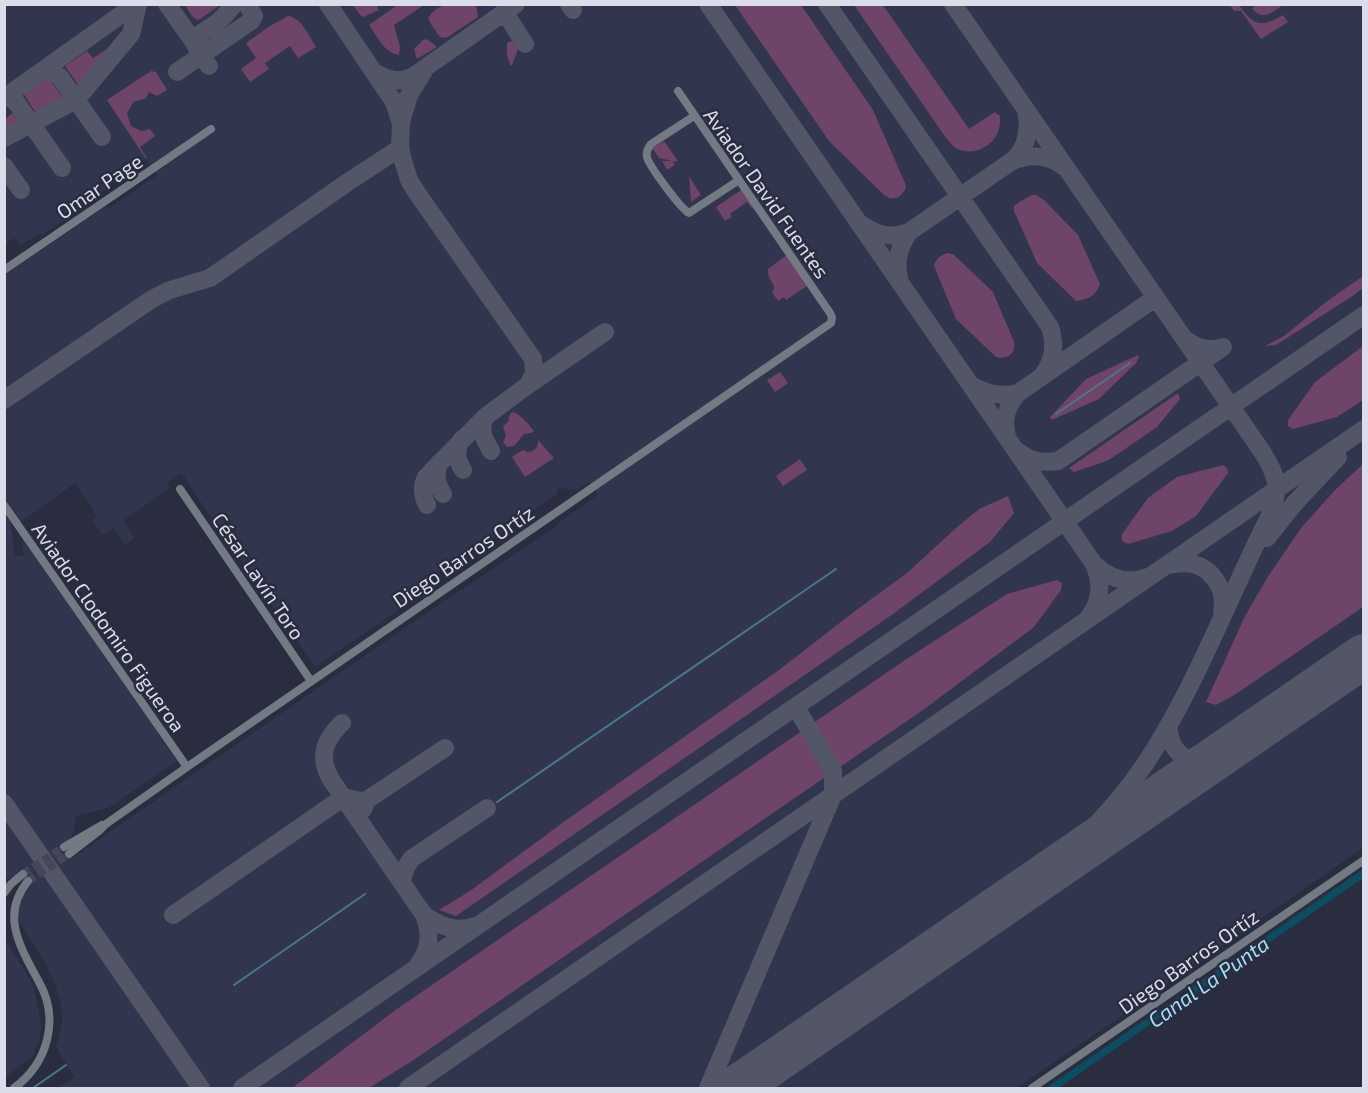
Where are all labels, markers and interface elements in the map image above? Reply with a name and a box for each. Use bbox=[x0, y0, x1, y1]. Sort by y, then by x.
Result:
street label: Aviador David Fuentes bbox=[699, 103, 835, 283]
street label: Omar Page bbox=[51, 149, 147, 223]
street label: Diego Barros Ortíz bbox=[388, 500, 538, 612]
street label: César Lavín Toro bbox=[208, 508, 310, 644]
street label: Aviador Clodomiro Figueroa bbox=[27, 518, 191, 736]
street label: Diego Barros Ortíz bbox=[1113, 904, 1263, 1018]
water label: Canal La Punta bbox=[1143, 930, 1273, 1032]

